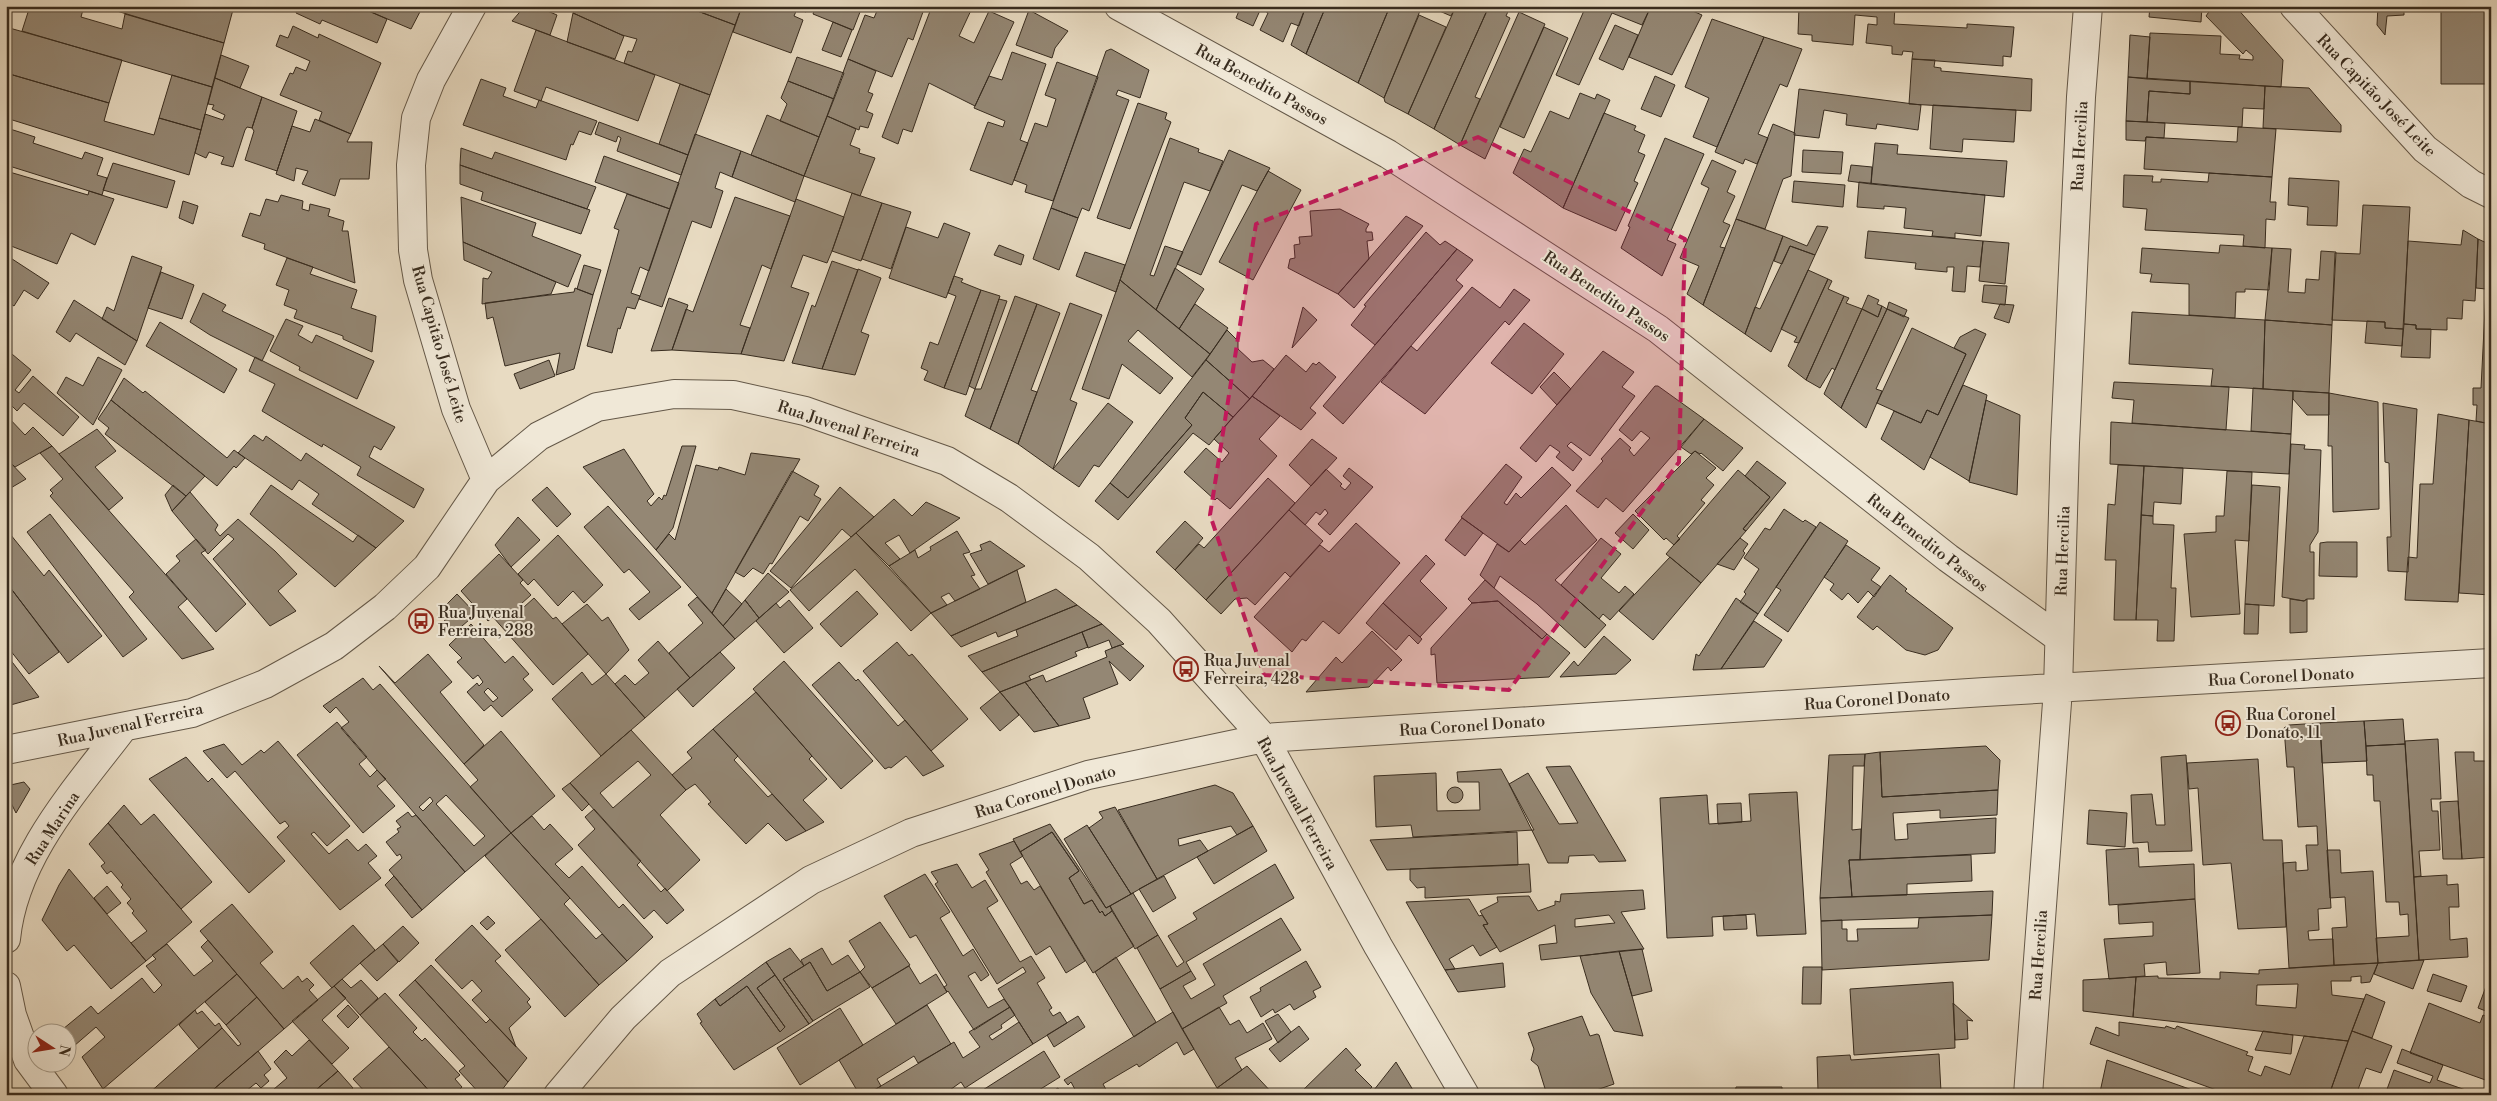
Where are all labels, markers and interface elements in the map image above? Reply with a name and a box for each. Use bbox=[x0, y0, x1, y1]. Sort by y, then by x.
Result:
street label: Rua Capitão José Leite bbox=[2313, 30, 2440, 161]
street label: Rua Benedito Passos bbox=[1192, 40, 1331, 130]
street label: Rua Hercilia bbox=[2068, 99, 2092, 192]
street label: Rua Benedito Passos bbox=[1539, 247, 1674, 347]
street label: Rua Capitão José Leite bbox=[407, 263, 471, 425]
street label: Rua Juvenal Ferreira bbox=[775, 396, 923, 462]
street label: Rua Benedito Passos bbox=[1863, 489, 1992, 596]
street label: Rua Hercilia bbox=[2051, 504, 2075, 597]
place label: Rua Juvenal Ferreira, 288 bbox=[438, 603, 534, 641]
bus stop icon: Rua Juvenal Ferreira, 288 bbox=[408, 608, 434, 634]
place label: Rua Juvenal Ferreira, 428 bbox=[1204, 651, 1299, 689]
bus stop icon: Rua Juvenal Ferreira, 428 bbox=[1173, 656, 1199, 682]
street label: Rua Coronel Donato bbox=[2207, 663, 2355, 691]
street label: Rua Coronel Donato bbox=[1803, 685, 1951, 715]
street label: Rua Juvenal Ferreira bbox=[55, 698, 206, 751]
place label: Rua Coronel Donato, 11 bbox=[2246, 705, 2336, 743]
bus stop icon: Rua Coronel Donato, 11 bbox=[2215, 710, 2241, 736]
street label: Rua Coronel Donato bbox=[1398, 711, 1546, 741]
street label: Rua Juvenal Ferreira bbox=[1252, 734, 1342, 874]
street label: Rua Coronel Donato bbox=[972, 761, 1118, 823]
street label: Rua Marina bbox=[22, 787, 85, 869]
street label: Rua Hercilia bbox=[2026, 908, 2052, 1001]
north arrow bbox=[28, 1024, 78, 1074]
text: N bbox=[54, 1043, 74, 1058]

